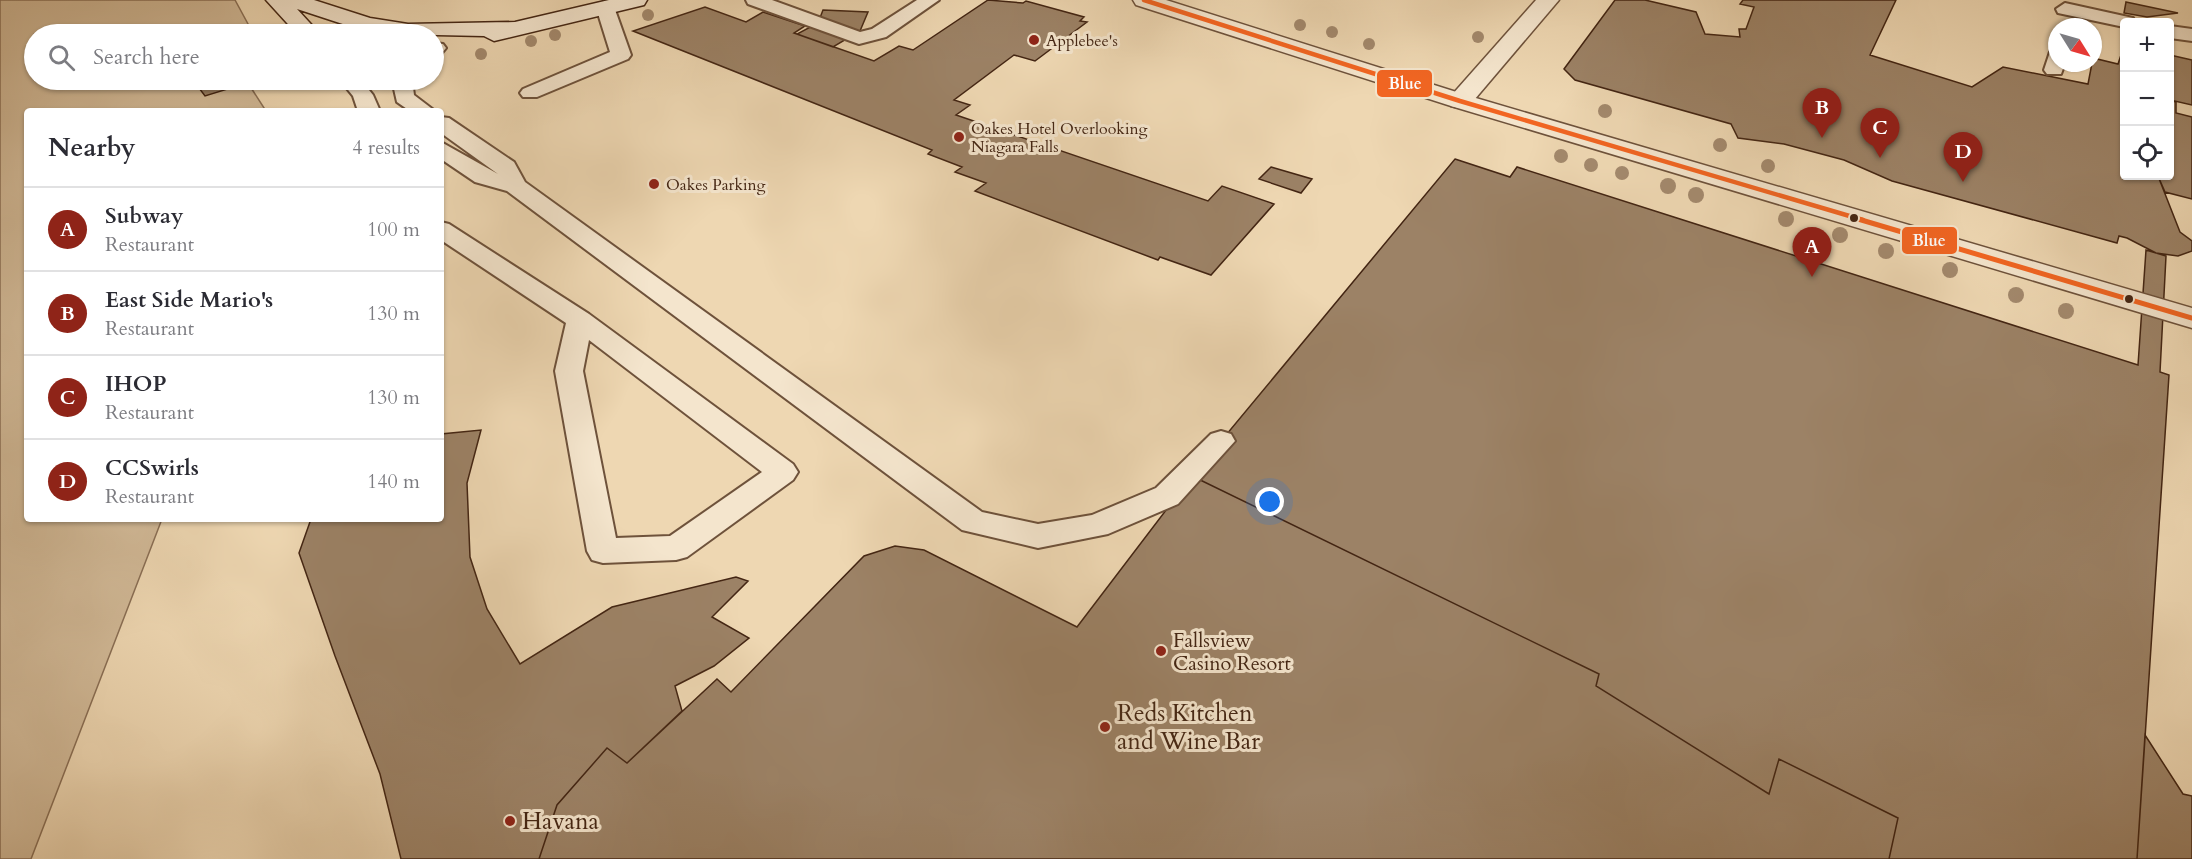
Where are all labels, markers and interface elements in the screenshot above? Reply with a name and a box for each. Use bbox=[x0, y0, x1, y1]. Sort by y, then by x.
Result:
north arrow bbox=[2048, 18, 2102, 72]
map controls bbox=[2120, 18, 2174, 180]
button: + bbox=[2120, 18, 2174, 72]
search box bbox=[24, 24, 444, 90]
place label: Applebee's bbox=[1046, 30, 1118, 52]
marker: Applebee's bbox=[1027, 33, 1041, 47]
icon: search bbox=[45, 41, 78, 74]
text: Search here bbox=[93, 42, 200, 72]
line badge: Blue bbox=[1376, 69, 1433, 98]
button: − bbox=[2120, 72, 2174, 126]
text: Blue bbox=[1388, 73, 1422, 95]
pin: B bbox=[1802, 88, 1842, 138]
pin: C bbox=[1860, 108, 1900, 158]
place label: Oakes Hotel Overlooking Niagara Falls bbox=[971, 118, 1147, 158]
button: locate bbox=[2120, 126, 2174, 180]
text: Nearby bbox=[48, 130, 136, 165]
marker: Oakes Hotel Overlooking Niagara Falls bbox=[952, 130, 966, 144]
pin: D bbox=[1944, 132, 1982, 182]
text: 4 results bbox=[352, 134, 420, 161]
place label: Oakes Parking bbox=[666, 174, 766, 196]
marker: Oakes Parking bbox=[647, 177, 661, 191]
text: Subway bbox=[105, 201, 183, 231]
unlabelled marker bbox=[1848, 212, 1860, 224]
text: A bbox=[60, 216, 75, 243]
text: 100 m bbox=[367, 216, 420, 243]
line badge: Blue bbox=[1901, 226, 1958, 255]
pin: A bbox=[1792, 228, 1832, 277]
text: Blue bbox=[1912, 230, 1946, 252]
text: Restaurant bbox=[105, 231, 194, 258]
text: East Side Mario's bbox=[105, 285, 273, 315]
unlabelled marker bbox=[2123, 293, 2135, 305]
text: B bbox=[60, 300, 75, 327]
text: 130 m bbox=[367, 300, 420, 327]
text: Restaurant bbox=[105, 315, 194, 342]
text: IHOP bbox=[105, 369, 166, 399]
text: C bbox=[60, 384, 75, 411]
text: 130 m bbox=[367, 384, 420, 411]
text: Restaurant bbox=[105, 399, 194, 426]
text: CCSwirls bbox=[105, 453, 199, 483]
text: D bbox=[59, 468, 76, 495]
text: 140 m bbox=[367, 468, 420, 495]
text: Restaurant bbox=[105, 483, 194, 510]
your location bbox=[1255, 487, 1284, 516]
place label: Fallsview Casino Resort bbox=[1173, 627, 1292, 677]
marker: Fallsview Casino Resort bbox=[1154, 644, 1168, 658]
place label: Reds Kitchen and Wine Bar bbox=[1117, 697, 1260, 758]
marker: Reds Kitchen and Wine Bar bbox=[1098, 720, 1112, 734]
place label: Havana bbox=[522, 805, 600, 838]
marker: Havana bbox=[503, 814, 517, 828]

